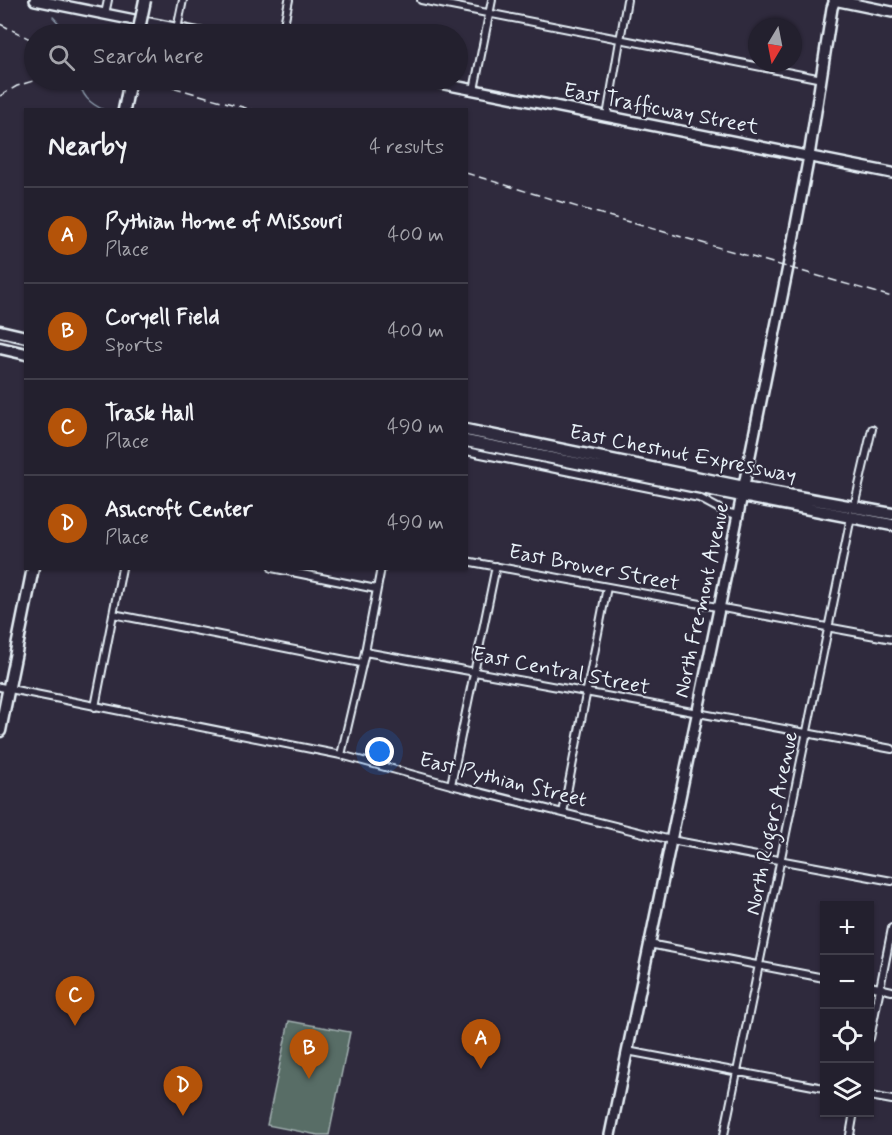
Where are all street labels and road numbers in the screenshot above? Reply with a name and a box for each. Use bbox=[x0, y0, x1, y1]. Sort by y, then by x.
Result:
street label: East Trafficway Street bbox=[561, 76, 762, 142]
street label: East Chestnut Expressway bbox=[567, 418, 799, 490]
street label: North Fremont Avenue bbox=[668, 500, 736, 700]
street label: East Brower Street bbox=[506, 538, 682, 598]
street label: East Central Street bbox=[470, 640, 652, 702]
street label: North Rogers Avenue bbox=[739, 728, 807, 918]
street label: East Pythian Street bbox=[416, 746, 590, 814]

